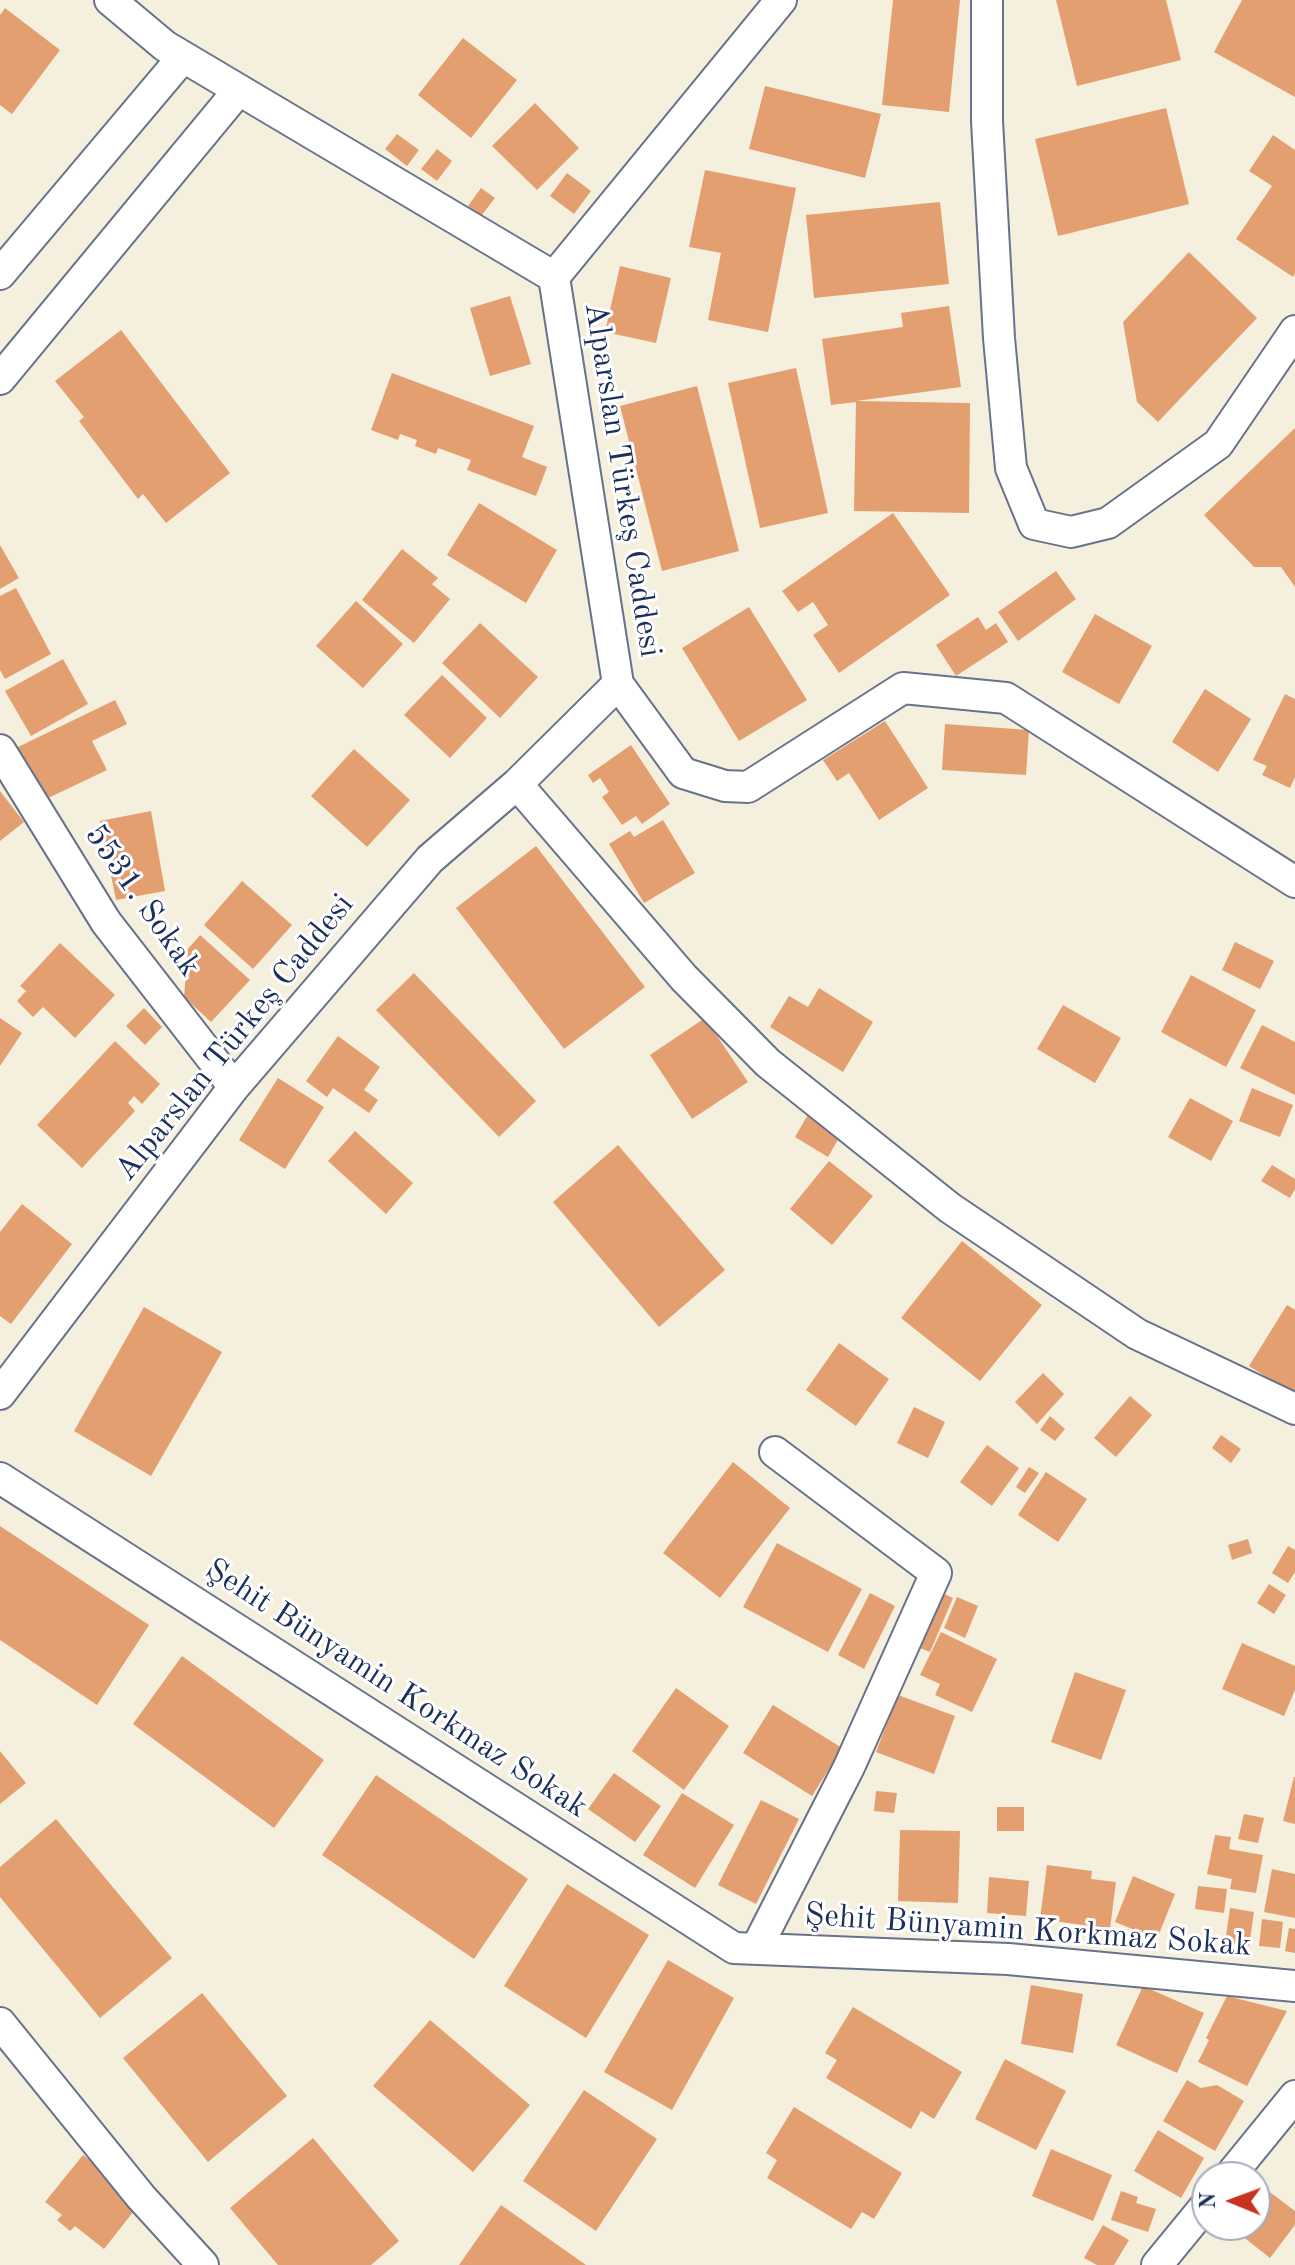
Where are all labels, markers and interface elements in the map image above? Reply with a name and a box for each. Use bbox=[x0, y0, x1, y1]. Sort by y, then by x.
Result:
street label: Alparslan Türkeş Caddesi bbox=[575, 300, 669, 660]
street label: 5531. Sokak bbox=[76, 818, 208, 984]
street label: Alparslan Türkeş Caddesi bbox=[107, 887, 363, 1189]
street label: Şehit Bünyamin Korkmaz Sokak bbox=[198, 1551, 594, 1827]
street label: Şehit Bünyamin Korkmaz Sokak bbox=[803, 1896, 1253, 1966]
north arrow bbox=[1191, 2161, 1271, 2241]
text: N bbox=[1198, 2192, 1220, 2209]

